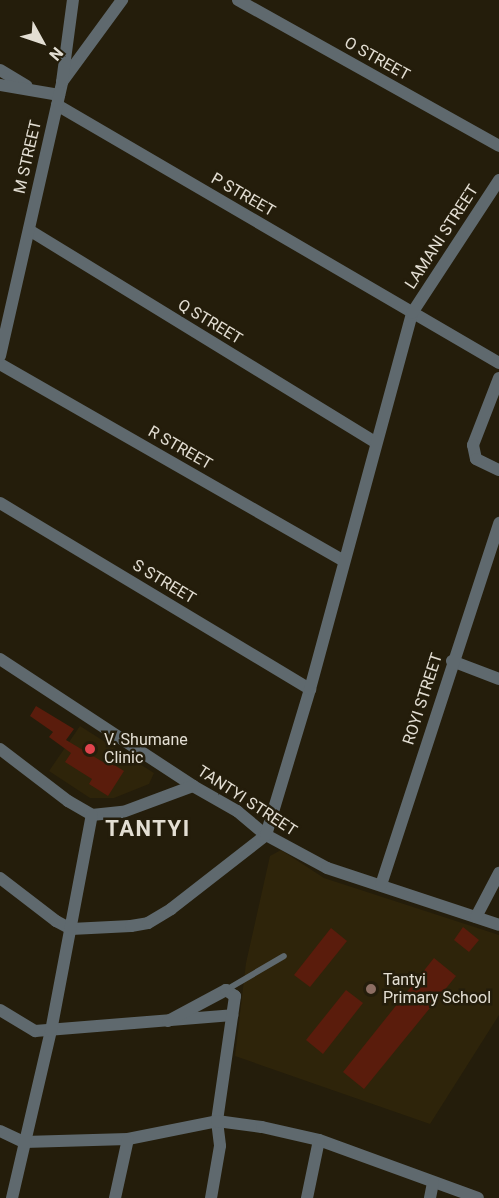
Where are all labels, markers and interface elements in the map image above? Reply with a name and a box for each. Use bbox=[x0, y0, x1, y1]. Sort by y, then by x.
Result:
north arrow bbox=[12, 12, 72, 72]
street label: O STREET bbox=[341, 33, 413, 85]
text: N bbox=[45, 43, 67, 64]
street label: M STREET bbox=[10, 118, 46, 196]
street label: P STREET bbox=[208, 169, 278, 221]
street label: LAMANI STREET bbox=[401, 181, 483, 293]
street label: Q STREET bbox=[174, 295, 246, 349]
street label: R STREET bbox=[145, 422, 215, 474]
street label: S STREET bbox=[129, 556, 199, 608]
street label: ROYI STREET bbox=[399, 651, 447, 747]
place label: V. Shumane Clinic bbox=[104, 730, 188, 768]
marker: V. Shumane Clinic bbox=[81, 740, 99, 758]
street label: TANTYI STREET bbox=[194, 762, 300, 840]
district label: TANTYI bbox=[105, 816, 191, 842]
place label: Tantyi Primary School bbox=[383, 970, 491, 1008]
marker: Tantyi Primary School bbox=[364, 982, 378, 996]

